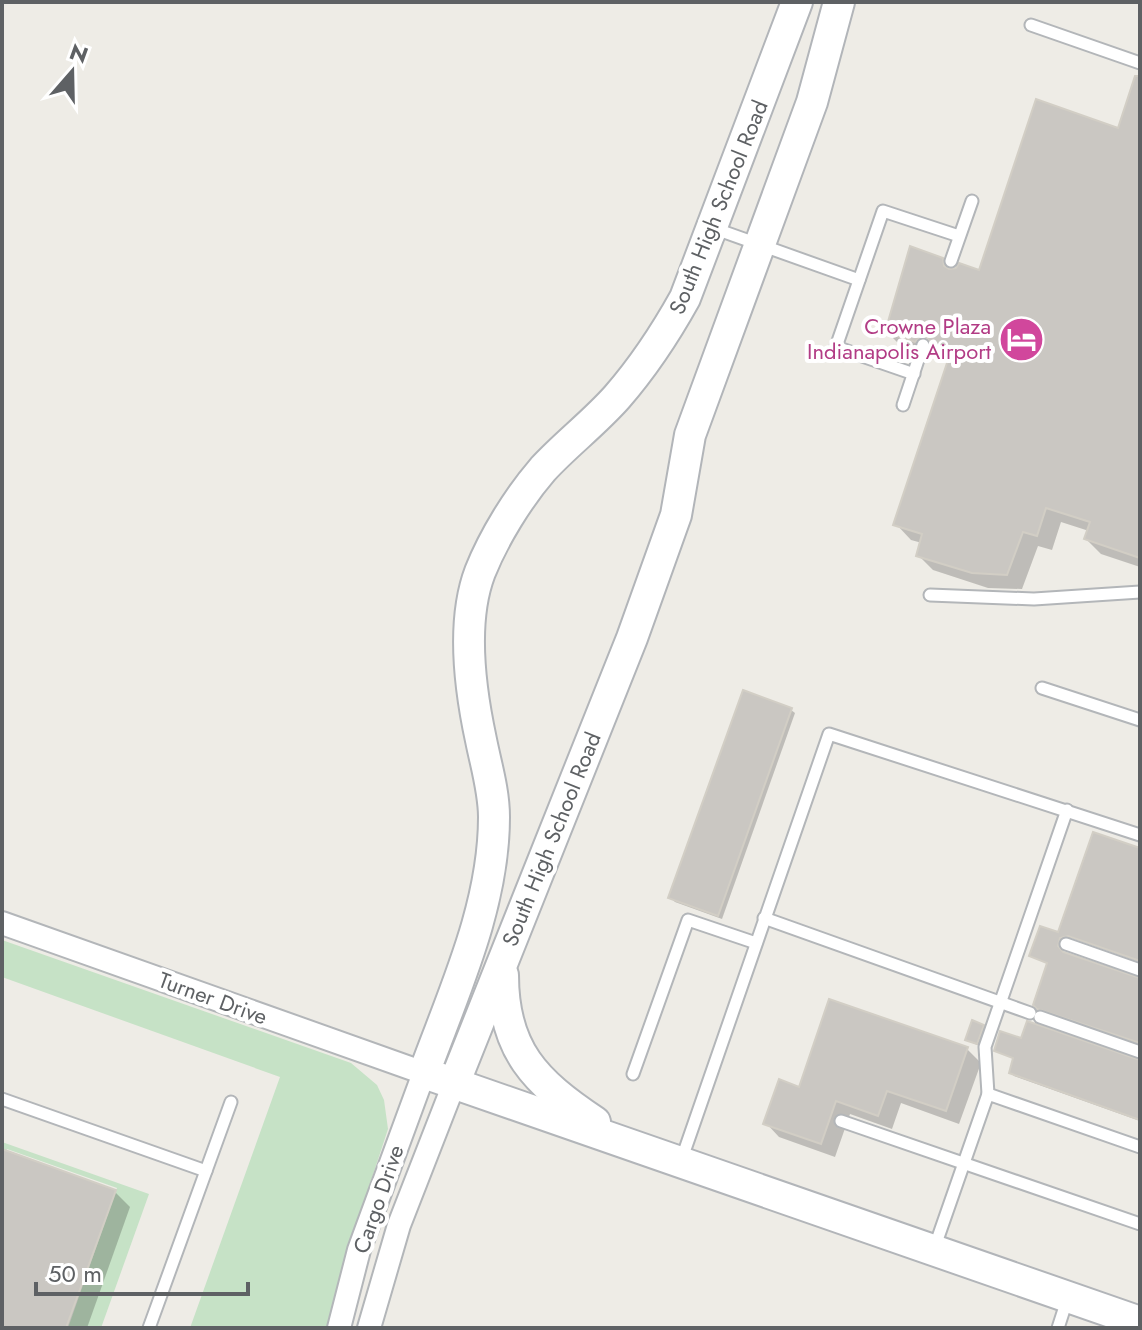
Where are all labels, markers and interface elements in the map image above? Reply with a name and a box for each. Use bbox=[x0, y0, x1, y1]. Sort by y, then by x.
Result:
north arrow bbox=[32, 32, 112, 112]
text: N bbox=[65, 35, 93, 71]
street label: South High School Road bbox=[660, 95, 776, 319]
place label: Crowne Plaza Indianapolis Airport bbox=[807, 310, 992, 367]
hotel icon: Crowne Plaza Indianapolis Airport bbox=[998, 315, 1046, 363]
street label: South High School Road bbox=[493, 727, 609, 951]
street label: Turner Drive bbox=[154, 964, 272, 1032]
street label: Cargo Drive bbox=[344, 1140, 412, 1258]
scale bar bbox=[36, 1246, 248, 1296]
text: 50 m bbox=[48, 1256, 102, 1291]

